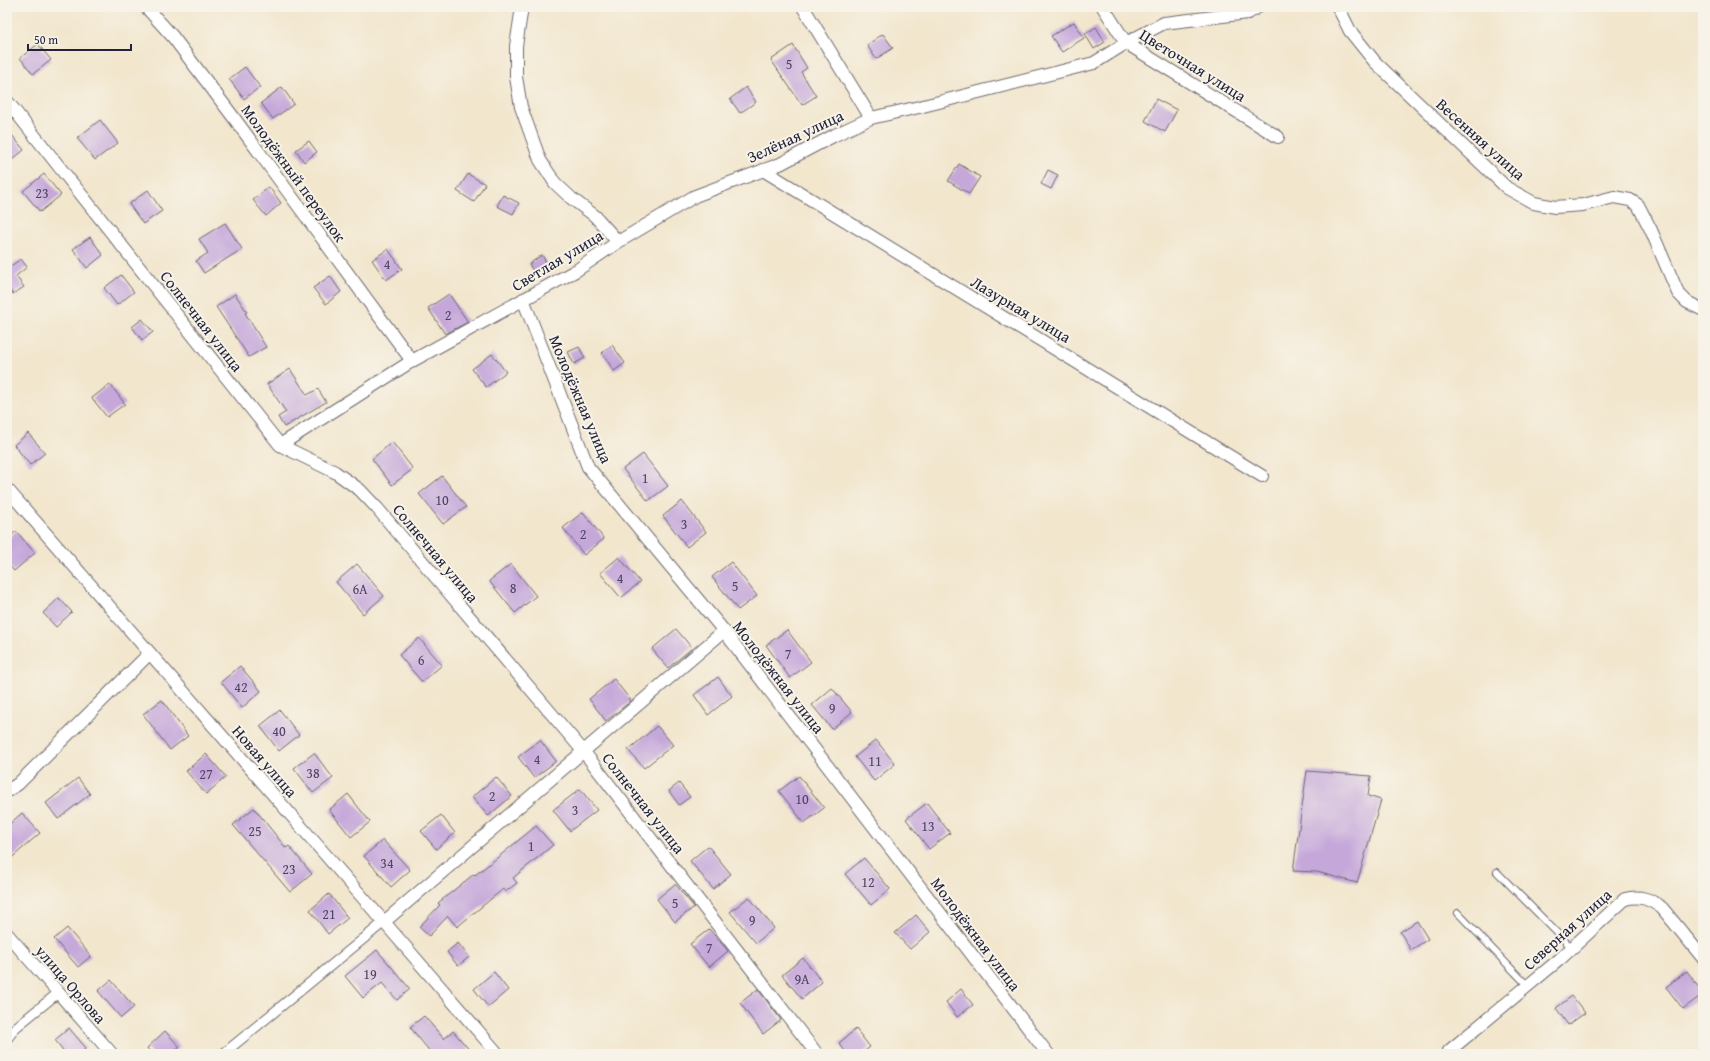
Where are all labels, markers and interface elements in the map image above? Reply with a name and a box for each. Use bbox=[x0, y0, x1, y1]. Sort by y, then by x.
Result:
street label: Цветочная улица bbox=[1135, 23, 1251, 108]
scale bar bbox=[28, 26, 131, 52]
text: 50 m bbox=[34, 31, 58, 48]
house number: 5 bbox=[786, 54, 792, 74]
street label: Весенняя улица bbox=[1431, 92, 1531, 186]
street label: Молодёжный переулок bbox=[236, 99, 353, 247]
street label: Зелёная улица bbox=[743, 103, 847, 169]
house number: 23 bbox=[35, 183, 49, 203]
street label: Светлая улица bbox=[507, 223, 608, 297]
house number: 4 bbox=[384, 254, 391, 274]
street label: Солнечная улица bbox=[155, 265, 249, 377]
street label: Лазурная улица bbox=[966, 270, 1076, 349]
house number: 2 bbox=[445, 305, 451, 325]
street label: Молодёжная улица bbox=[543, 331, 619, 467]
house number: 1 bbox=[642, 468, 648, 488]
house number: 10 bbox=[435, 490, 449, 510]
street label: Солнечная улица bbox=[387, 498, 485, 608]
house number: 3 bbox=[681, 514, 687, 534]
house number: 2 bbox=[580, 524, 586, 544]
house number: 4 bbox=[617, 568, 624, 588]
house number: 5 bbox=[732, 576, 738, 596]
house number: 8 bbox=[510, 578, 517, 598]
house number: 6А bbox=[352, 579, 368, 599]
street label: Молодёжная улица bbox=[727, 616, 831, 739]
house number: 7 bbox=[785, 644, 792, 664]
house number: 6 bbox=[418, 650, 425, 670]
house number: 42 bbox=[234, 677, 248, 697]
house number: 9 bbox=[829, 698, 836, 718]
street label: Новая улица bbox=[227, 720, 304, 803]
house number: 40 bbox=[272, 721, 286, 741]
street label: Солнечная улица bbox=[597, 747, 691, 859]
house number: 4 bbox=[534, 749, 541, 769]
house number: 11 bbox=[868, 751, 882, 771]
house number: 38 bbox=[306, 763, 320, 783]
house number: 27 bbox=[199, 764, 213, 784]
house number: 2 bbox=[489, 786, 495, 806]
house number: 10 bbox=[795, 789, 809, 809]
house number: 3 bbox=[572, 800, 578, 820]
house number: 13 bbox=[921, 816, 935, 836]
house number: 25 bbox=[248, 821, 262, 841]
house number: 1 bbox=[528, 836, 534, 856]
house number: 34 bbox=[380, 853, 394, 873]
house number: 23 bbox=[282, 859, 296, 879]
house number: 12 bbox=[861, 872, 875, 892]
street label: Молодёжная улица bbox=[925, 872, 1027, 996]
street label: Северная улица bbox=[1517, 882, 1617, 975]
house number: 5 bbox=[672, 893, 678, 913]
house number: 21 bbox=[322, 904, 336, 924]
house number: 9 bbox=[749, 910, 756, 930]
house number: 7 bbox=[706, 938, 713, 958]
street label: улица Орлова bbox=[29, 939, 112, 1029]
house number: 19 bbox=[363, 964, 377, 984]
house number: 9А bbox=[794, 969, 810, 989]

